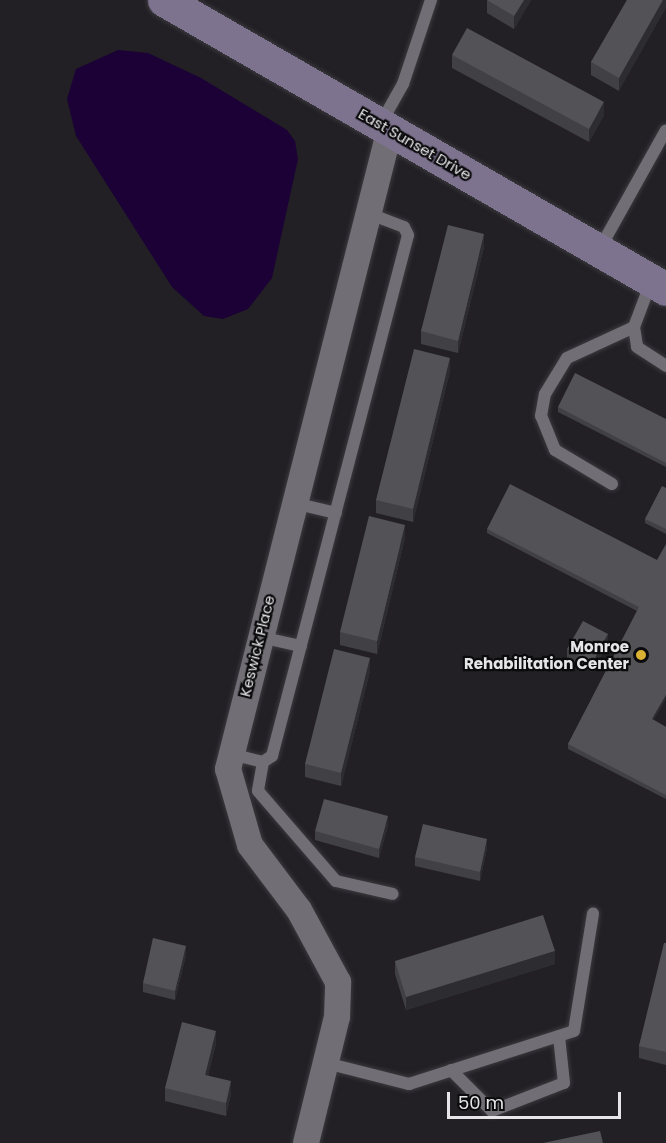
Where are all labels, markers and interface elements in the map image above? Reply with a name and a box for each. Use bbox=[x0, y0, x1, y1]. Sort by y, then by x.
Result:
street label: East Sunset Drive bbox=[355, 104, 475, 184]
street label: Keswick Place bbox=[236, 593, 278, 699]
place label: Monroe Rehabilitation Center bbox=[464, 637, 629, 672]
marker: Monroe Rehabilitation Center bbox=[634, 648, 648, 662]
scale bar bbox=[450, 1080, 624, 1118]
text: 50 m bbox=[458, 1090, 504, 1115]

